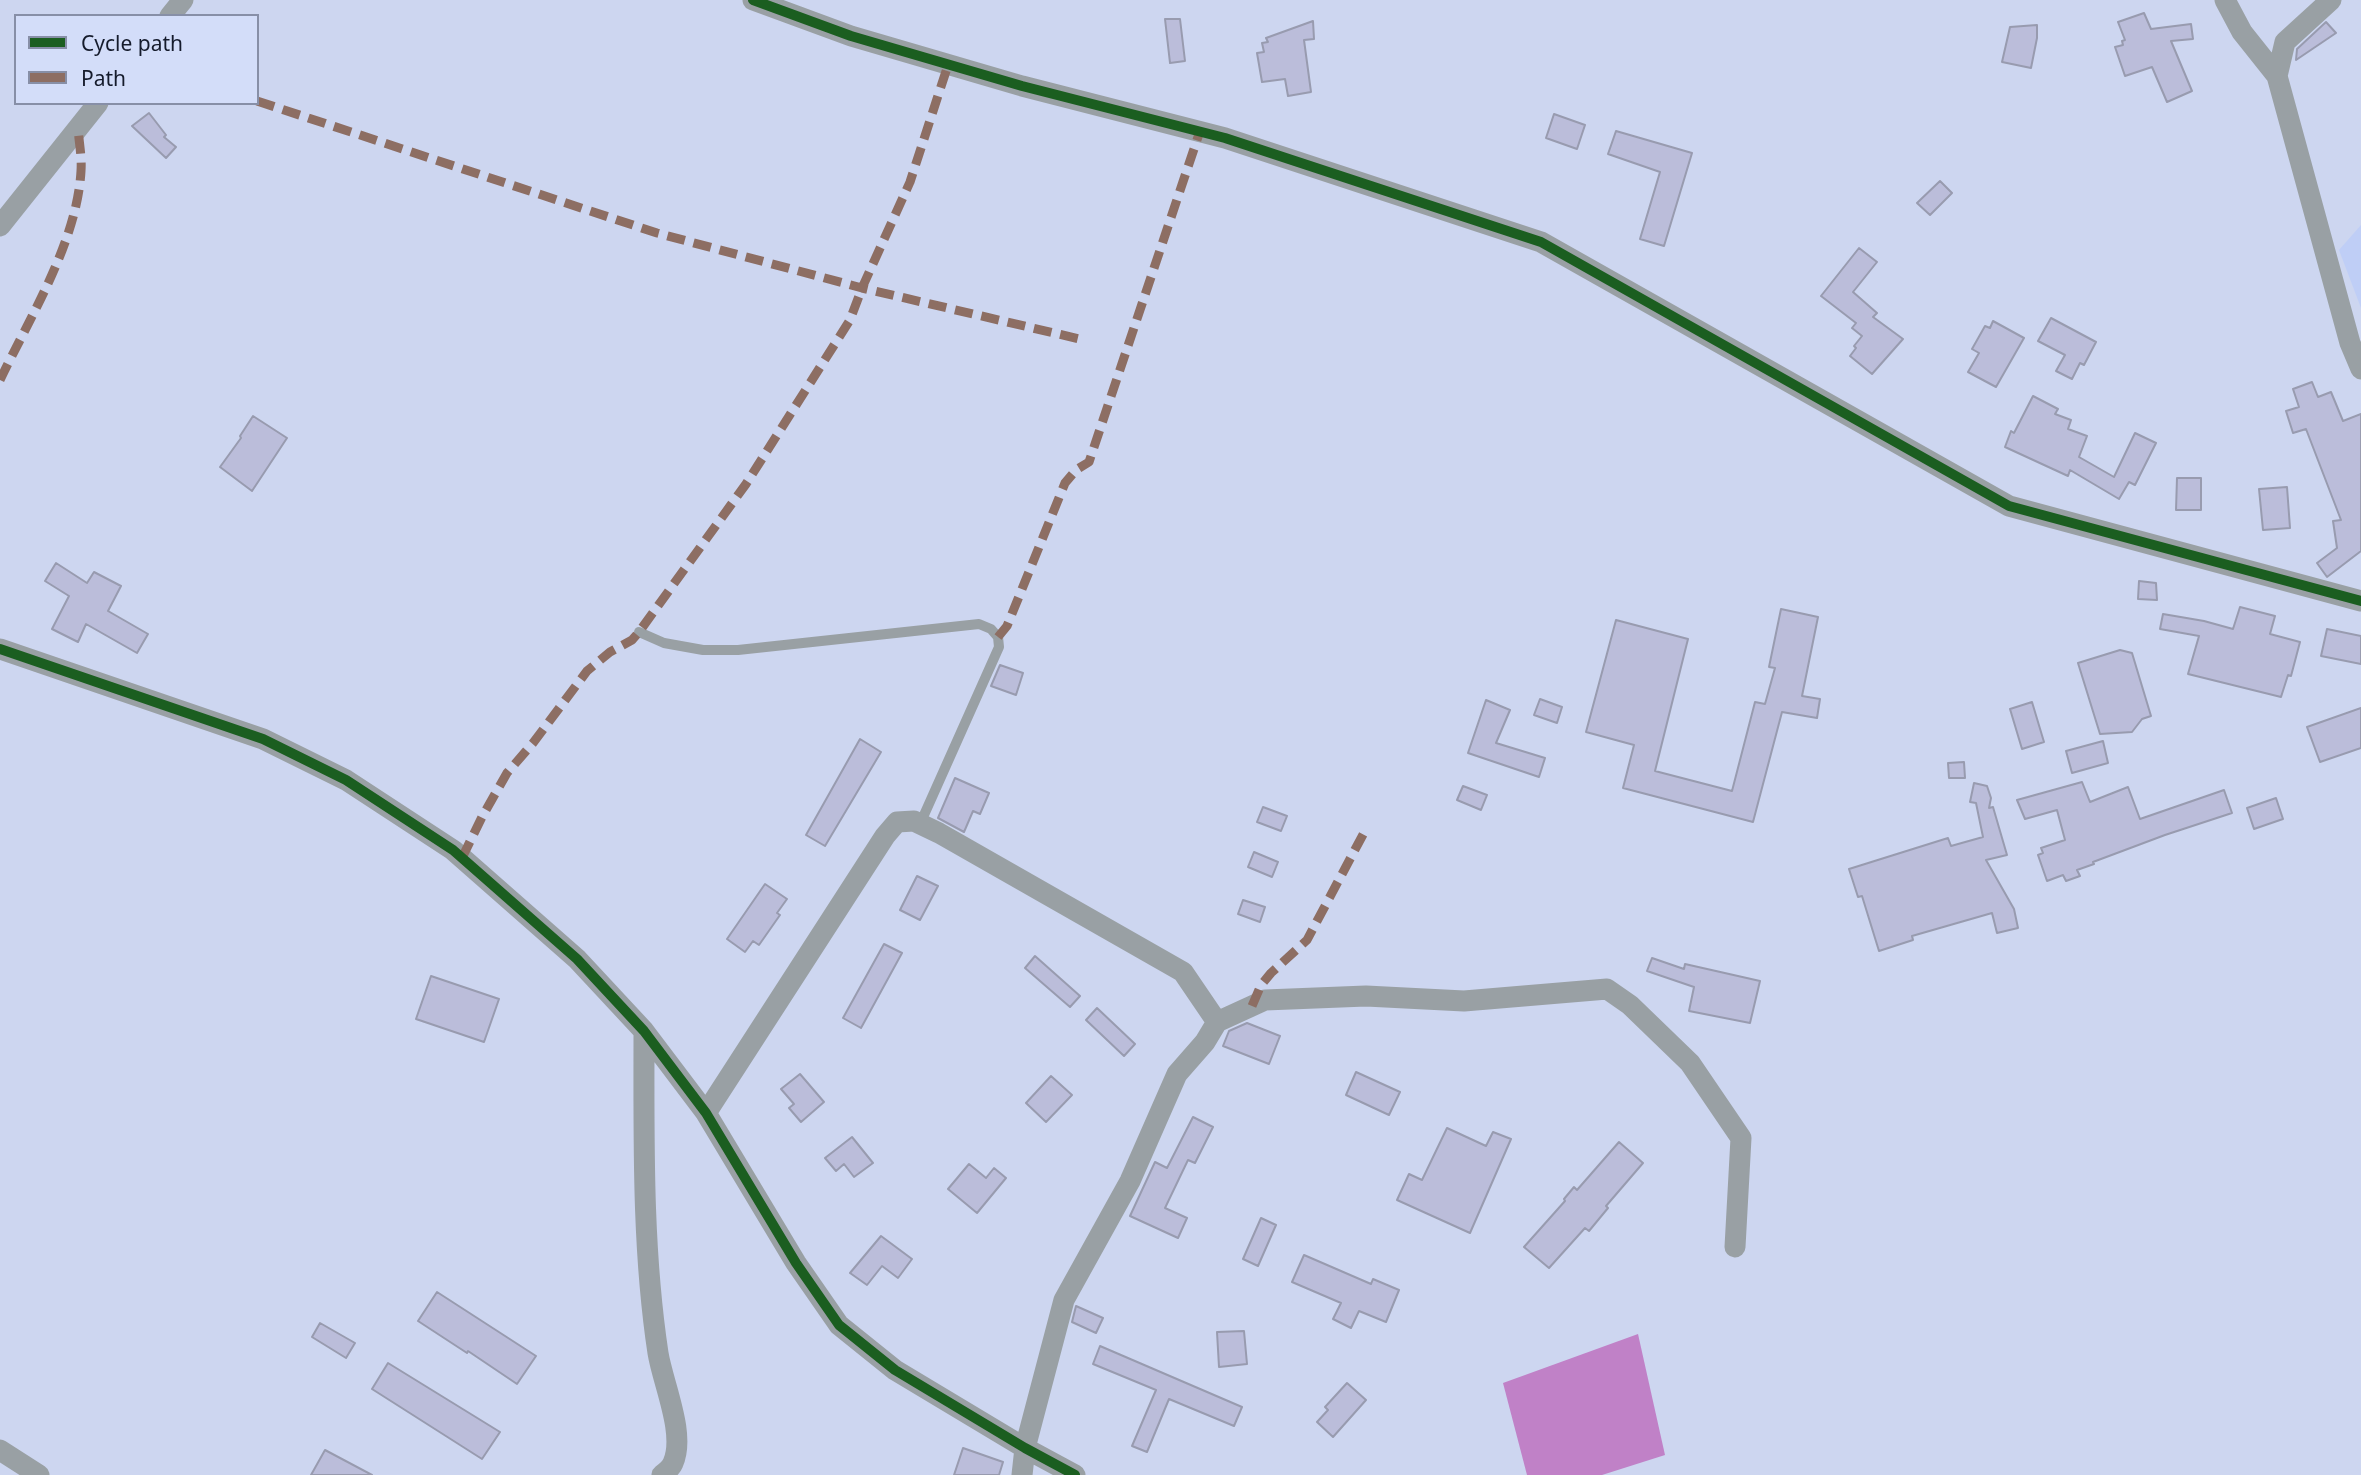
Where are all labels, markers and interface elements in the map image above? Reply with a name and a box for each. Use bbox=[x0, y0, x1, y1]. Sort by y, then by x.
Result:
legend bbox=[14, 14, 259, 105]
text: Cycle path bbox=[81, 29, 183, 57]
text: Path bbox=[81, 64, 126, 92]

